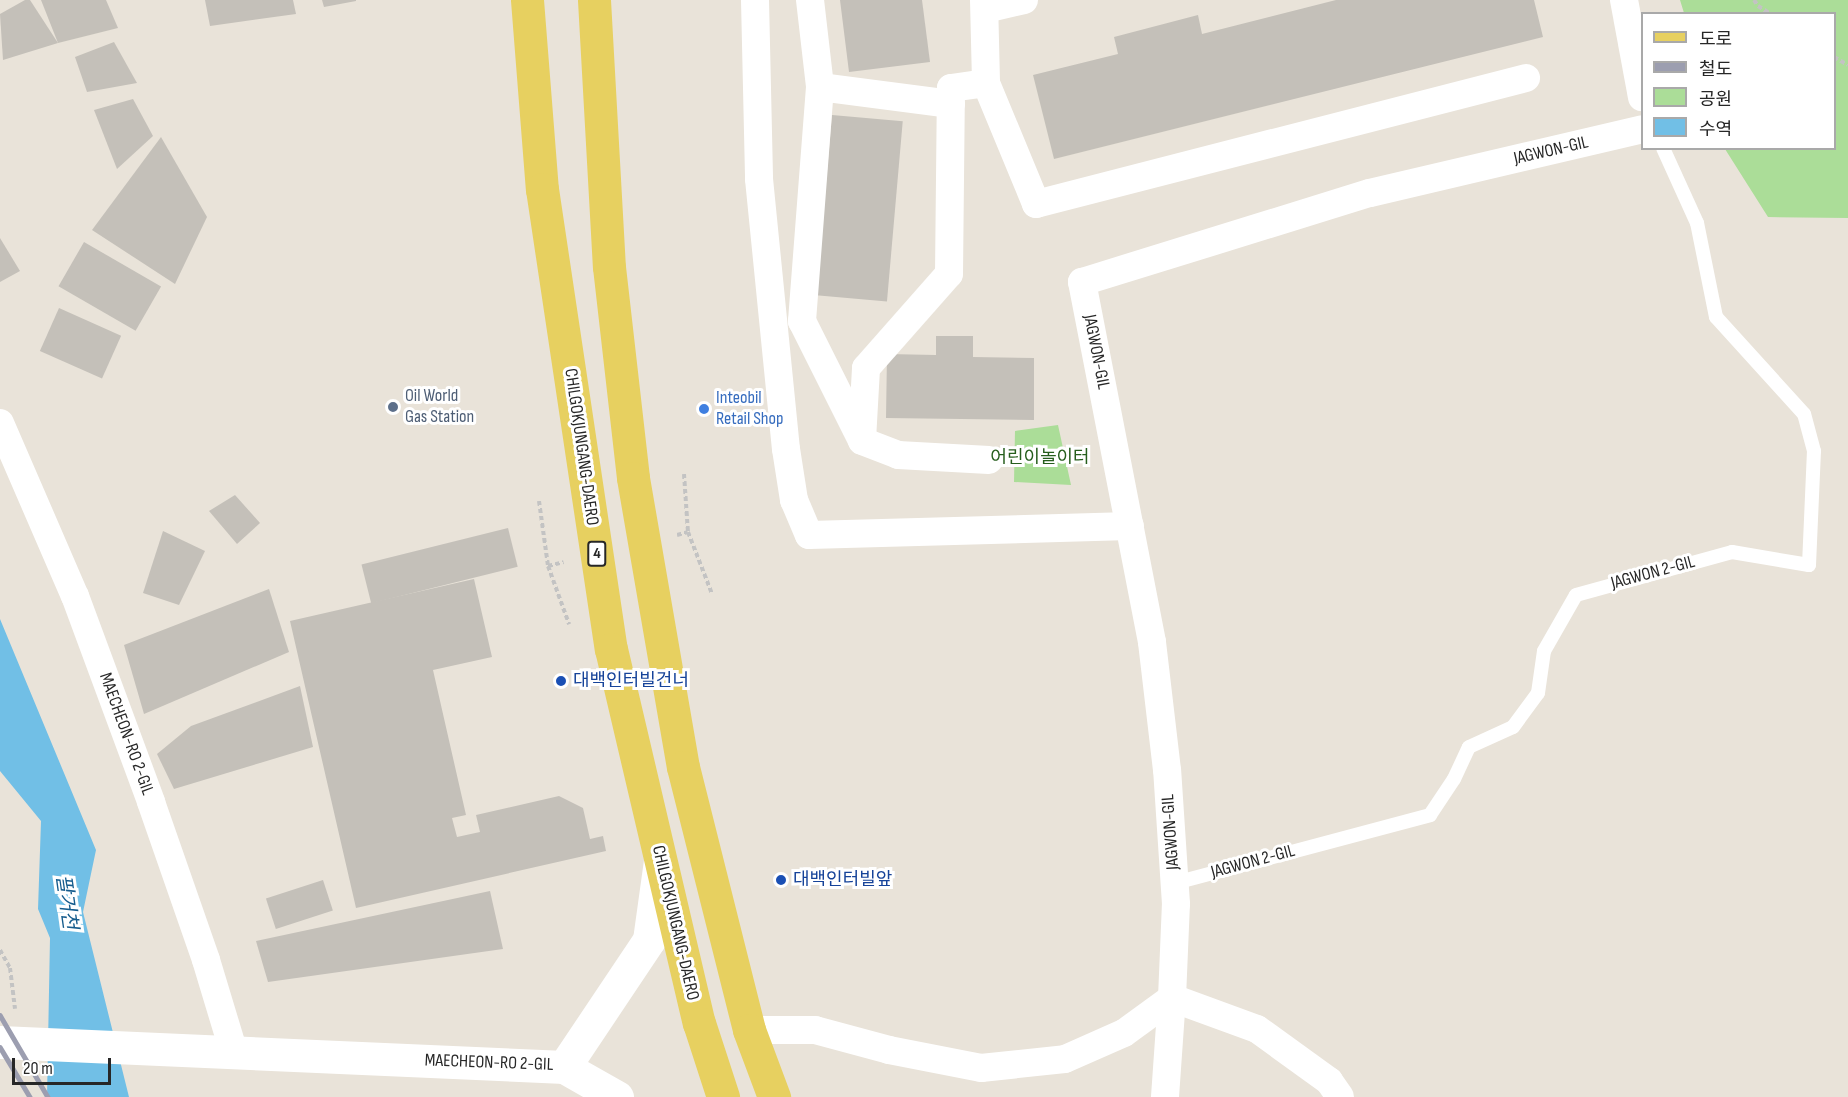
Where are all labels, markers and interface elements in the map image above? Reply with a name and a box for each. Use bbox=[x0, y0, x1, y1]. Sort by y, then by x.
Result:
legend bbox=[1641, 12, 1836, 150]
text: 도로 bbox=[1699, 29, 1732, 50]
text: 철도 bbox=[1699, 59, 1732, 80]
text: 공원 bbox=[1699, 89, 1732, 110]
text: 수역 bbox=[1699, 119, 1732, 140]
street label: JAGWON-GIL bbox=[1512, 132, 1590, 170]
street label: JAGWON-GIL bbox=[1078, 313, 1114, 391]
street label: CHILGOKJUNGANG-DAERO bbox=[559, 367, 603, 527]
place label: Oil World Gas Station bbox=[405, 386, 474, 428]
place label: Inteobil Retail Shop bbox=[716, 388, 783, 430]
marker: Oil World Gas Station bbox=[386, 400, 400, 414]
marker: Inteobil Retail Shop bbox=[697, 402, 711, 416]
park label: 어린이놀이터 bbox=[990, 447, 1090, 469]
road number: 4 bbox=[586, 541, 608, 567]
street label: JAGWON 2-GIL bbox=[1609, 551, 1697, 595]
street label: MAECHEON-RO 2-GIL bbox=[94, 670, 158, 798]
place label: 대백인터빌건너 bbox=[573, 670, 689, 692]
marker: 대백인터빌건너 bbox=[554, 674, 568, 688]
street label: JAGWON-GIL bbox=[1158, 793, 1184, 871]
street label: JAGWON 2-GIL bbox=[1209, 840, 1297, 884]
street label: CHILGOKJUNGANG-DAERO bbox=[647, 843, 703, 1003]
place label: 대백인터빌앞 bbox=[793, 869, 892, 891]
water label: 팔거천 bbox=[50, 873, 82, 931]
marker: 대백인터빌앞 bbox=[774, 873, 788, 887]
scale bar bbox=[15, 1046, 114, 1084]
street label: MAECHEON-RO 2-GIL bbox=[424, 1050, 554, 1076]
text: 20 m bbox=[23, 1058, 53, 1079]

